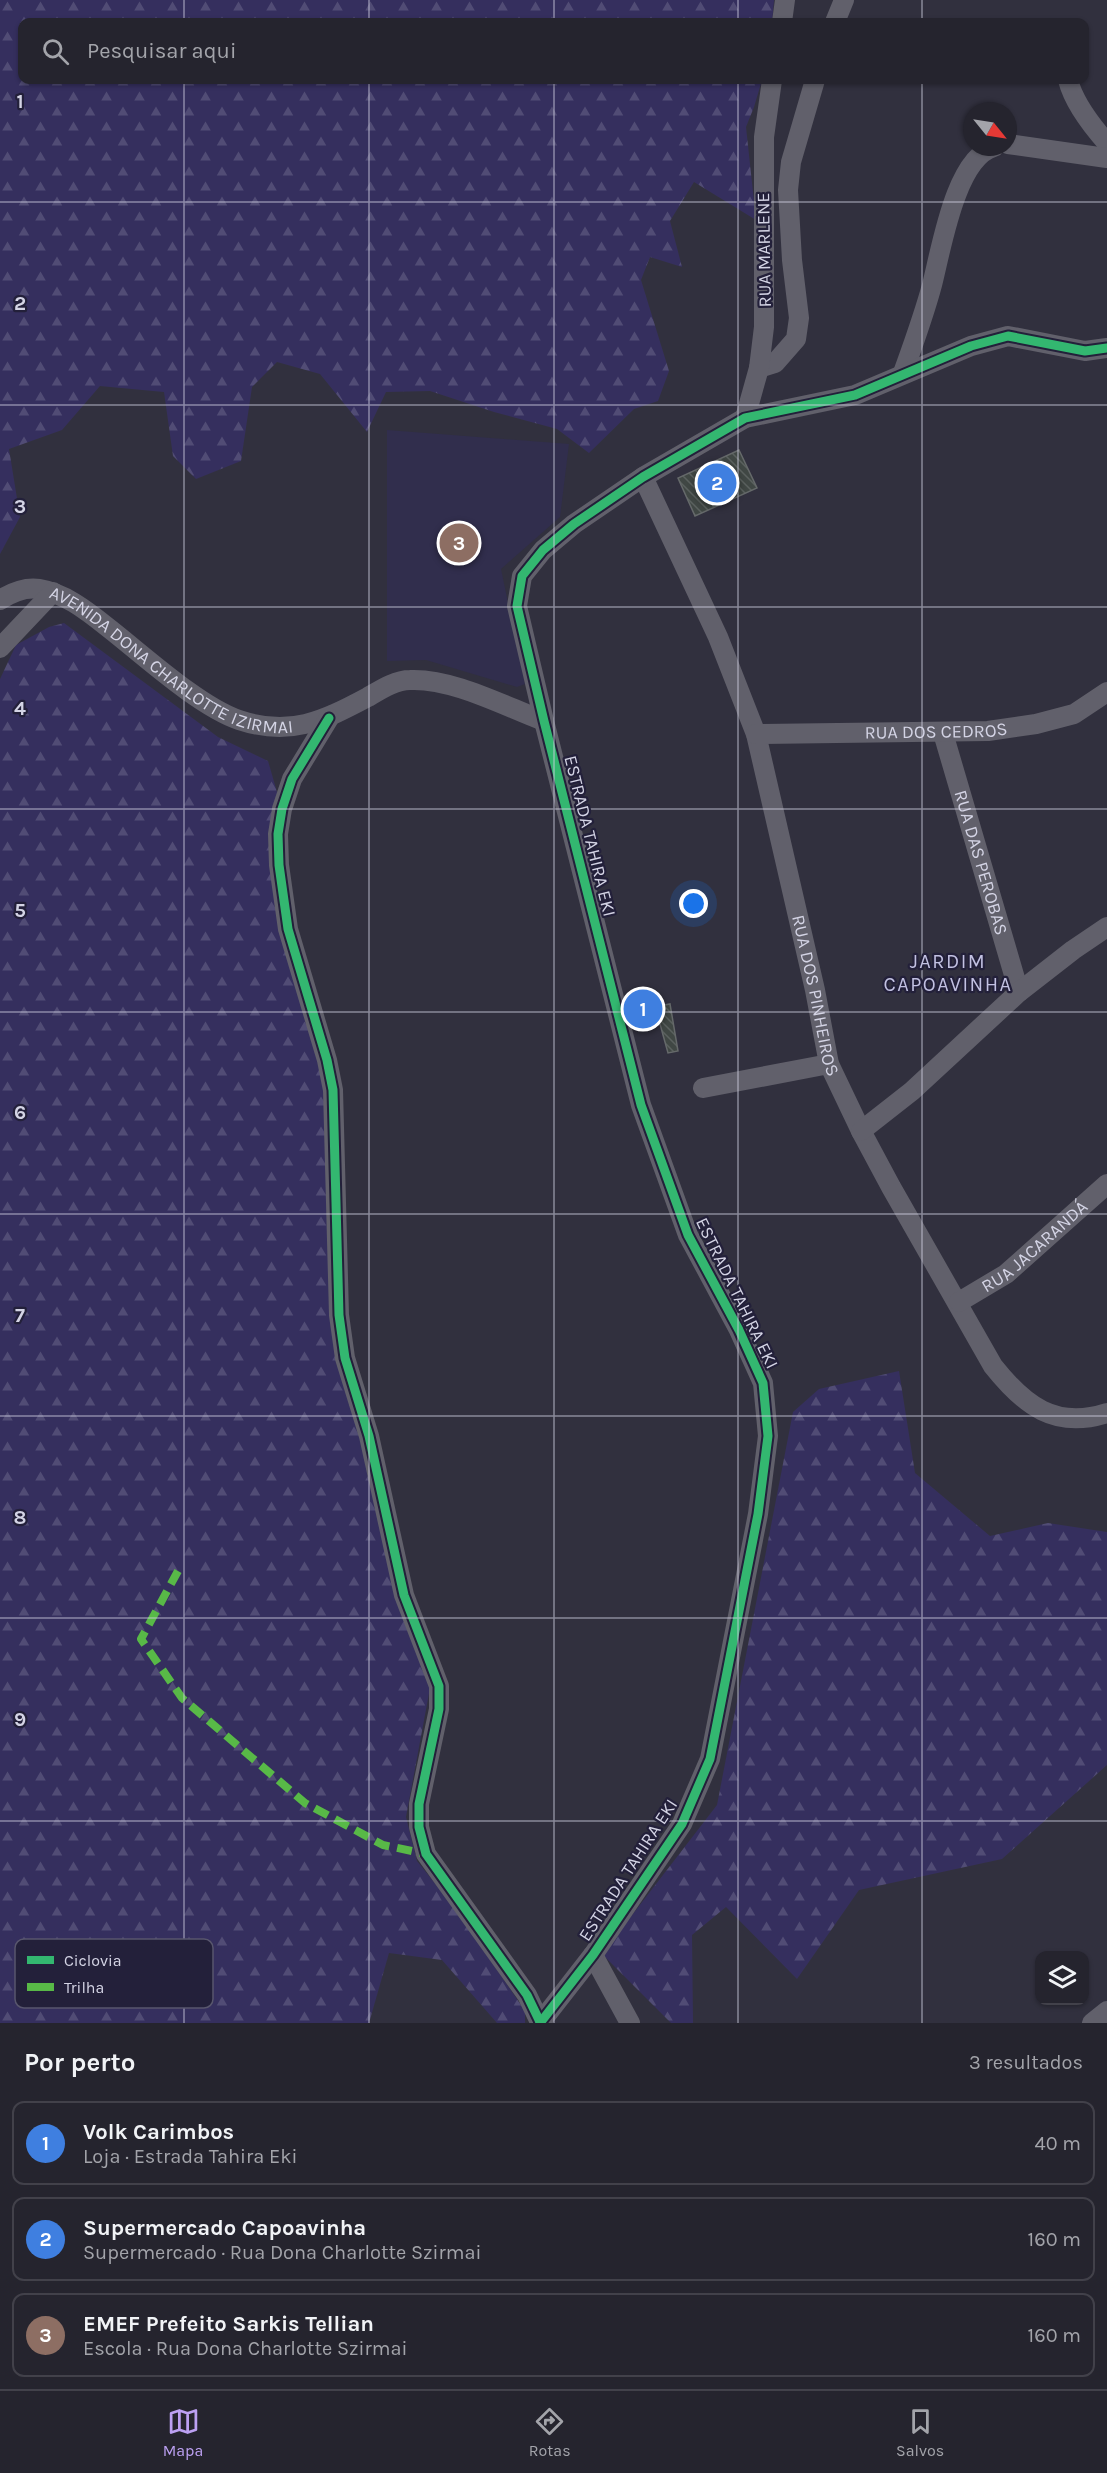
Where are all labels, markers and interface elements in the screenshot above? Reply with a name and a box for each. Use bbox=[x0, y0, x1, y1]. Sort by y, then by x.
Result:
search box bbox=[18, 18, 1089, 84]
icon: search bbox=[39, 35, 72, 68]
text: Pesquisar aqui bbox=[87, 38, 236, 64]
text: 1 bbox=[16, 90, 24, 113]
north arrow bbox=[963, 102, 1017, 156]
street label: RUA MARLENE bbox=[752, 192, 776, 308]
text: 2 bbox=[14, 292, 26, 315]
pin: 2 bbox=[698, 460, 736, 506]
text: 3 bbox=[14, 495, 26, 518]
pin: 3 bbox=[440, 520, 478, 566]
street label: AVENIDA DONA CHARLOTTE IZIRMAI bbox=[47, 581, 294, 738]
text: 4 bbox=[14, 697, 26, 720]
street label: RUA DOS CEDROS bbox=[864, 717, 1009, 744]
street label: ESTRADA TAHIRA EKI bbox=[559, 753, 621, 919]
street label: RUA DAS PEROBAS bbox=[949, 787, 1013, 938]
your location bbox=[679, 889, 708, 918]
text: 5 bbox=[14, 899, 26, 922]
street label: RUA DOS PINHEIROS bbox=[787, 913, 844, 1080]
district label: JARDIM CAPOAVINHA bbox=[883, 950, 1013, 996]
pin: 1 bbox=[624, 986, 662, 1032]
text: 6 bbox=[14, 1101, 26, 1124]
street label: RUA JACARANDÁ bbox=[977, 1195, 1092, 1297]
street label: ESTRADA TAHIRA EKI bbox=[691, 1214, 783, 1372]
text: 7 bbox=[15, 1304, 25, 1327]
text: 8 bbox=[14, 1506, 26, 1529]
text: 9 bbox=[14, 1708, 26, 1731]
street label: ESTRADA TAHIRA EKI bbox=[574, 1795, 682, 1945]
legend bbox=[15, 1939, 213, 2008]
text: Ciclovia bbox=[64, 1951, 122, 1970]
map controls bbox=[1035, 1951, 1089, 2005]
button: layers bbox=[1035, 1951, 1089, 2005]
text: Trilha bbox=[64, 1978, 104, 1997]
text: Por perto bbox=[24, 2047, 135, 2078]
text: 3 resultados bbox=[969, 2051, 1083, 2074]
text: Volk Carimbos bbox=[83, 2119, 234, 2145]
text: 1 bbox=[42, 2132, 49, 2155]
text: 40 m bbox=[1035, 2132, 1081, 2155]
text: Loja · Estrada Tahira Eki bbox=[83, 2145, 298, 2168]
text: Supermercado Capoavinha bbox=[83, 2215, 366, 2241]
text: 2 bbox=[39, 2228, 52, 2251]
text: 160 m bbox=[1028, 2228, 1081, 2251]
text: Supermercado · Rua Dona Charlotte Szirmai bbox=[83, 2241, 481, 2264]
text: EMEF Prefeito Sarkis Tellian bbox=[83, 2311, 374, 2337]
text: 3 bbox=[39, 2324, 52, 2347]
text: 160 m bbox=[1028, 2324, 1081, 2347]
text: Escola · Rua Dona Charlotte Szirmai bbox=[83, 2337, 407, 2360]
tab: Mapa bbox=[163, 2405, 203, 2460]
tab: Rotas bbox=[529, 2405, 571, 2460]
tab: Salvos bbox=[896, 2405, 944, 2460]

